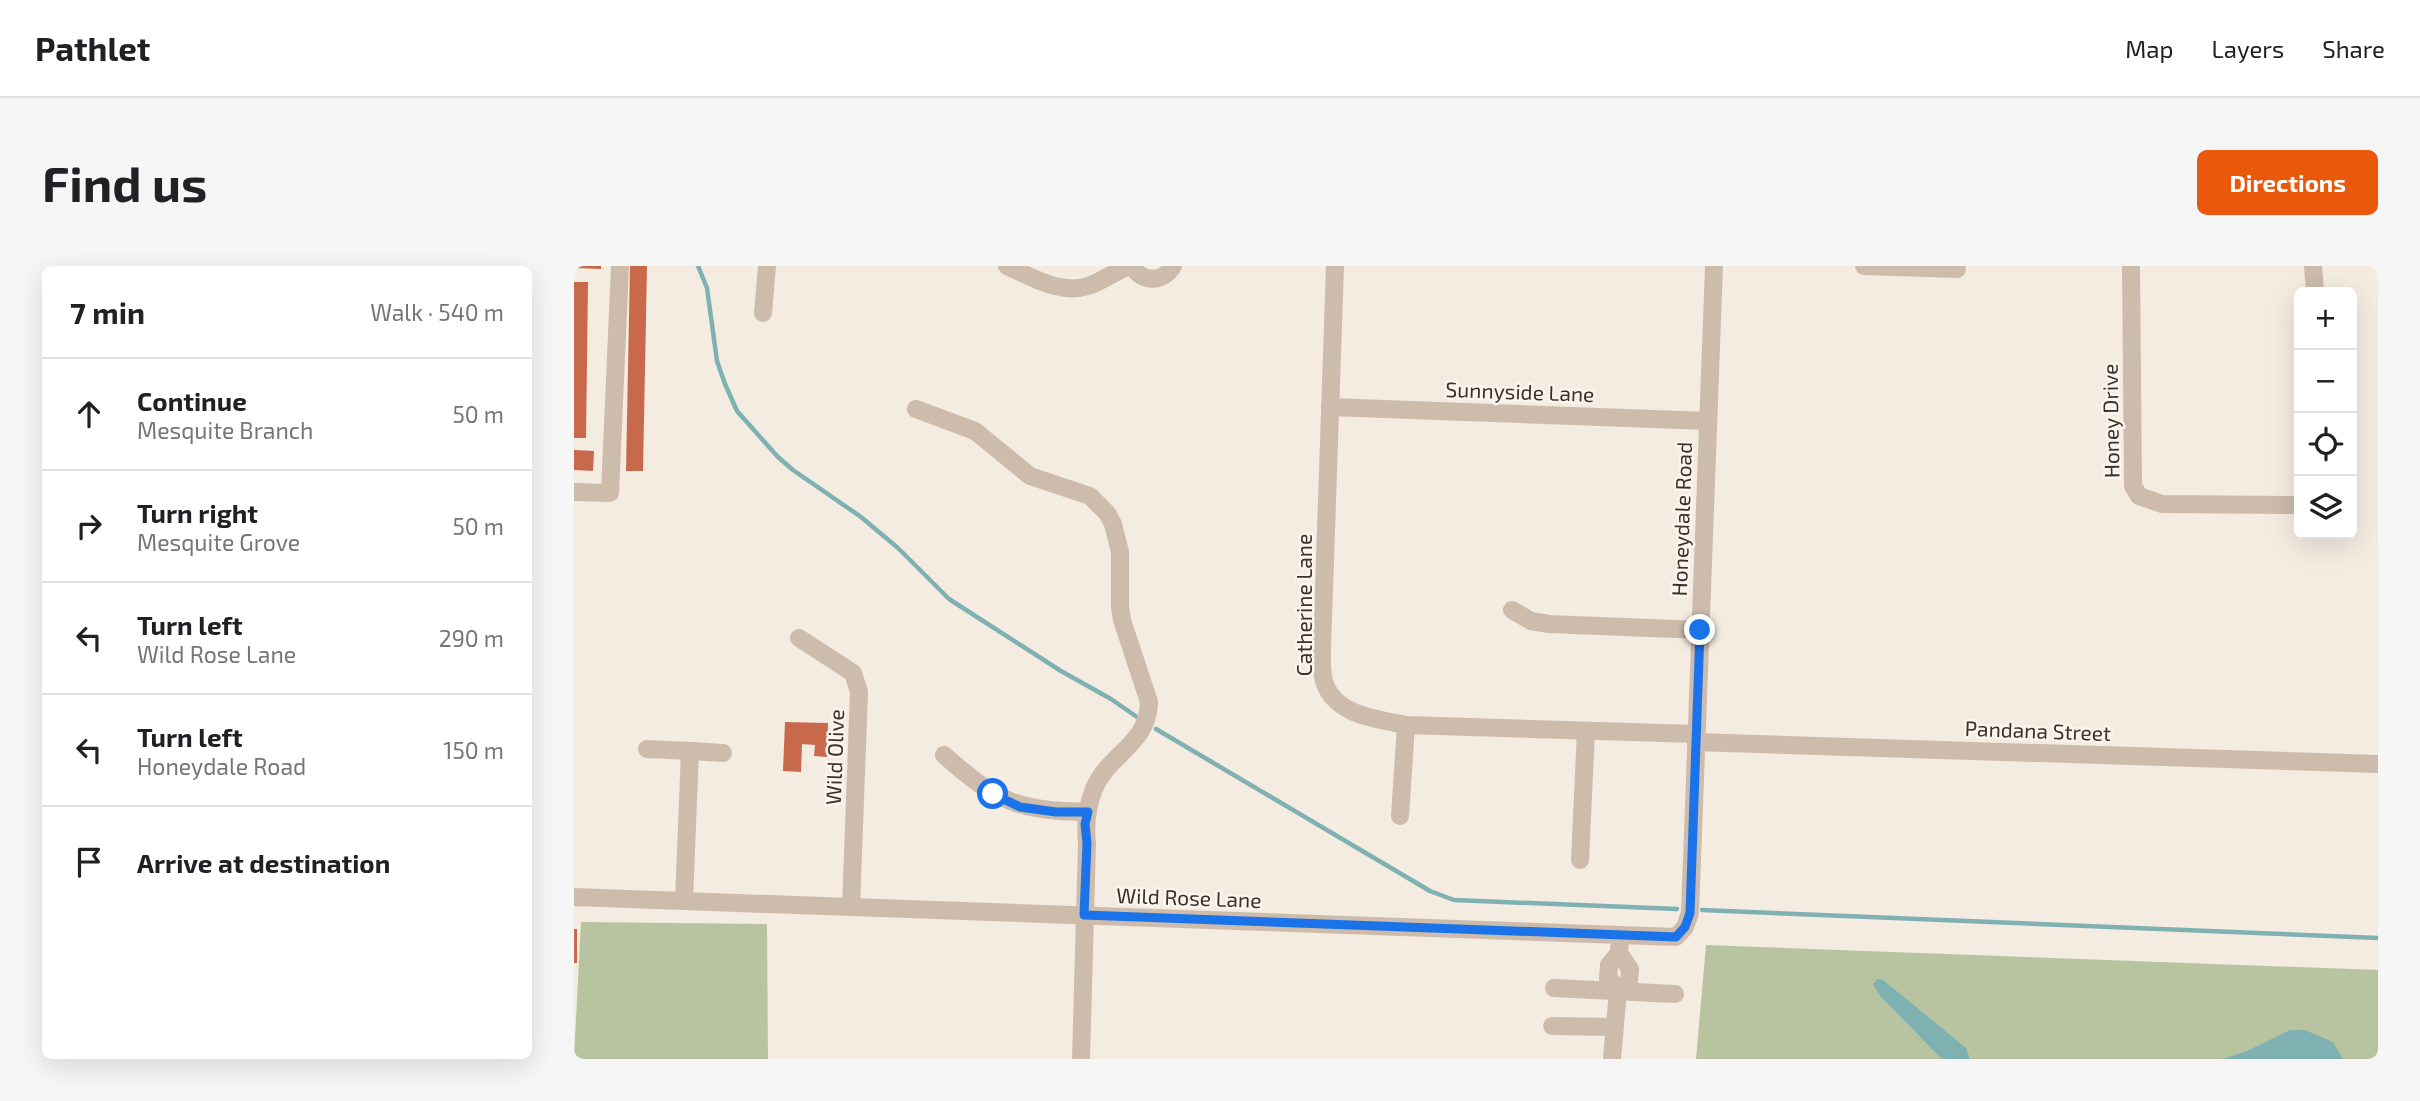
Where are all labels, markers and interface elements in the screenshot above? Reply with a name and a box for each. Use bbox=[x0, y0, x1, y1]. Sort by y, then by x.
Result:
text: Pathlet bbox=[35, 28, 150, 68]
text: Map bbox=[2125, 34, 2173, 63]
text: Layers bbox=[2211, 34, 2284, 63]
text: Share bbox=[2322, 34, 2385, 63]
button: Directions bbox=[2197, 150, 2378, 215]
text: Find us bbox=[42, 153, 207, 212]
map controls bbox=[2294, 287, 2357, 539]
button: + bbox=[2294, 287, 2357, 350]
text: 7 min bbox=[70, 294, 145, 330]
text: Walk · 540 m bbox=[370, 298, 504, 326]
button: − bbox=[2294, 350, 2357, 413]
street label: Honey Drive bbox=[2097, 364, 2123, 478]
street label: Sunnyside Lane bbox=[1445, 376, 1595, 406]
text: Continue bbox=[137, 385, 247, 416]
icon: ahead bbox=[70, 395, 108, 433]
text: 50 m bbox=[453, 400, 504, 428]
button: locate bbox=[2294, 413, 2357, 476]
text: Mesquite Branch bbox=[137, 416, 313, 444]
street label: Honeydale Road bbox=[1666, 441, 1696, 597]
button: layers bbox=[2294, 476, 2357, 539]
text: Turn right bbox=[137, 497, 258, 528]
icon: right bbox=[70, 507, 108, 545]
text: 50 m bbox=[453, 512, 504, 540]
text: Mesquite Grove bbox=[137, 528, 300, 556]
street label: Catherine Lane bbox=[1291, 534, 1316, 676]
text: Turn left bbox=[137, 609, 243, 640]
route end bbox=[1684, 614, 1715, 645]
icon: left bbox=[70, 619, 108, 657]
text: 290 m bbox=[439, 624, 504, 652]
text: Wild Rose Lane bbox=[137, 640, 296, 668]
street label: Wild Olive bbox=[820, 709, 848, 805]
street label: Pandana Street bbox=[1964, 715, 2112, 745]
text: Turn left bbox=[137, 721, 243, 752]
icon: left bbox=[70, 731, 108, 769]
text: 150 m bbox=[443, 736, 504, 764]
text: Honeydale Road bbox=[137, 752, 306, 780]
route start bbox=[977, 778, 1008, 809]
icon: arrive bbox=[70, 843, 108, 881]
text: Arrive at destination bbox=[137, 847, 390, 878]
street label: Wild Rose Lane bbox=[1116, 882, 1262, 912]

